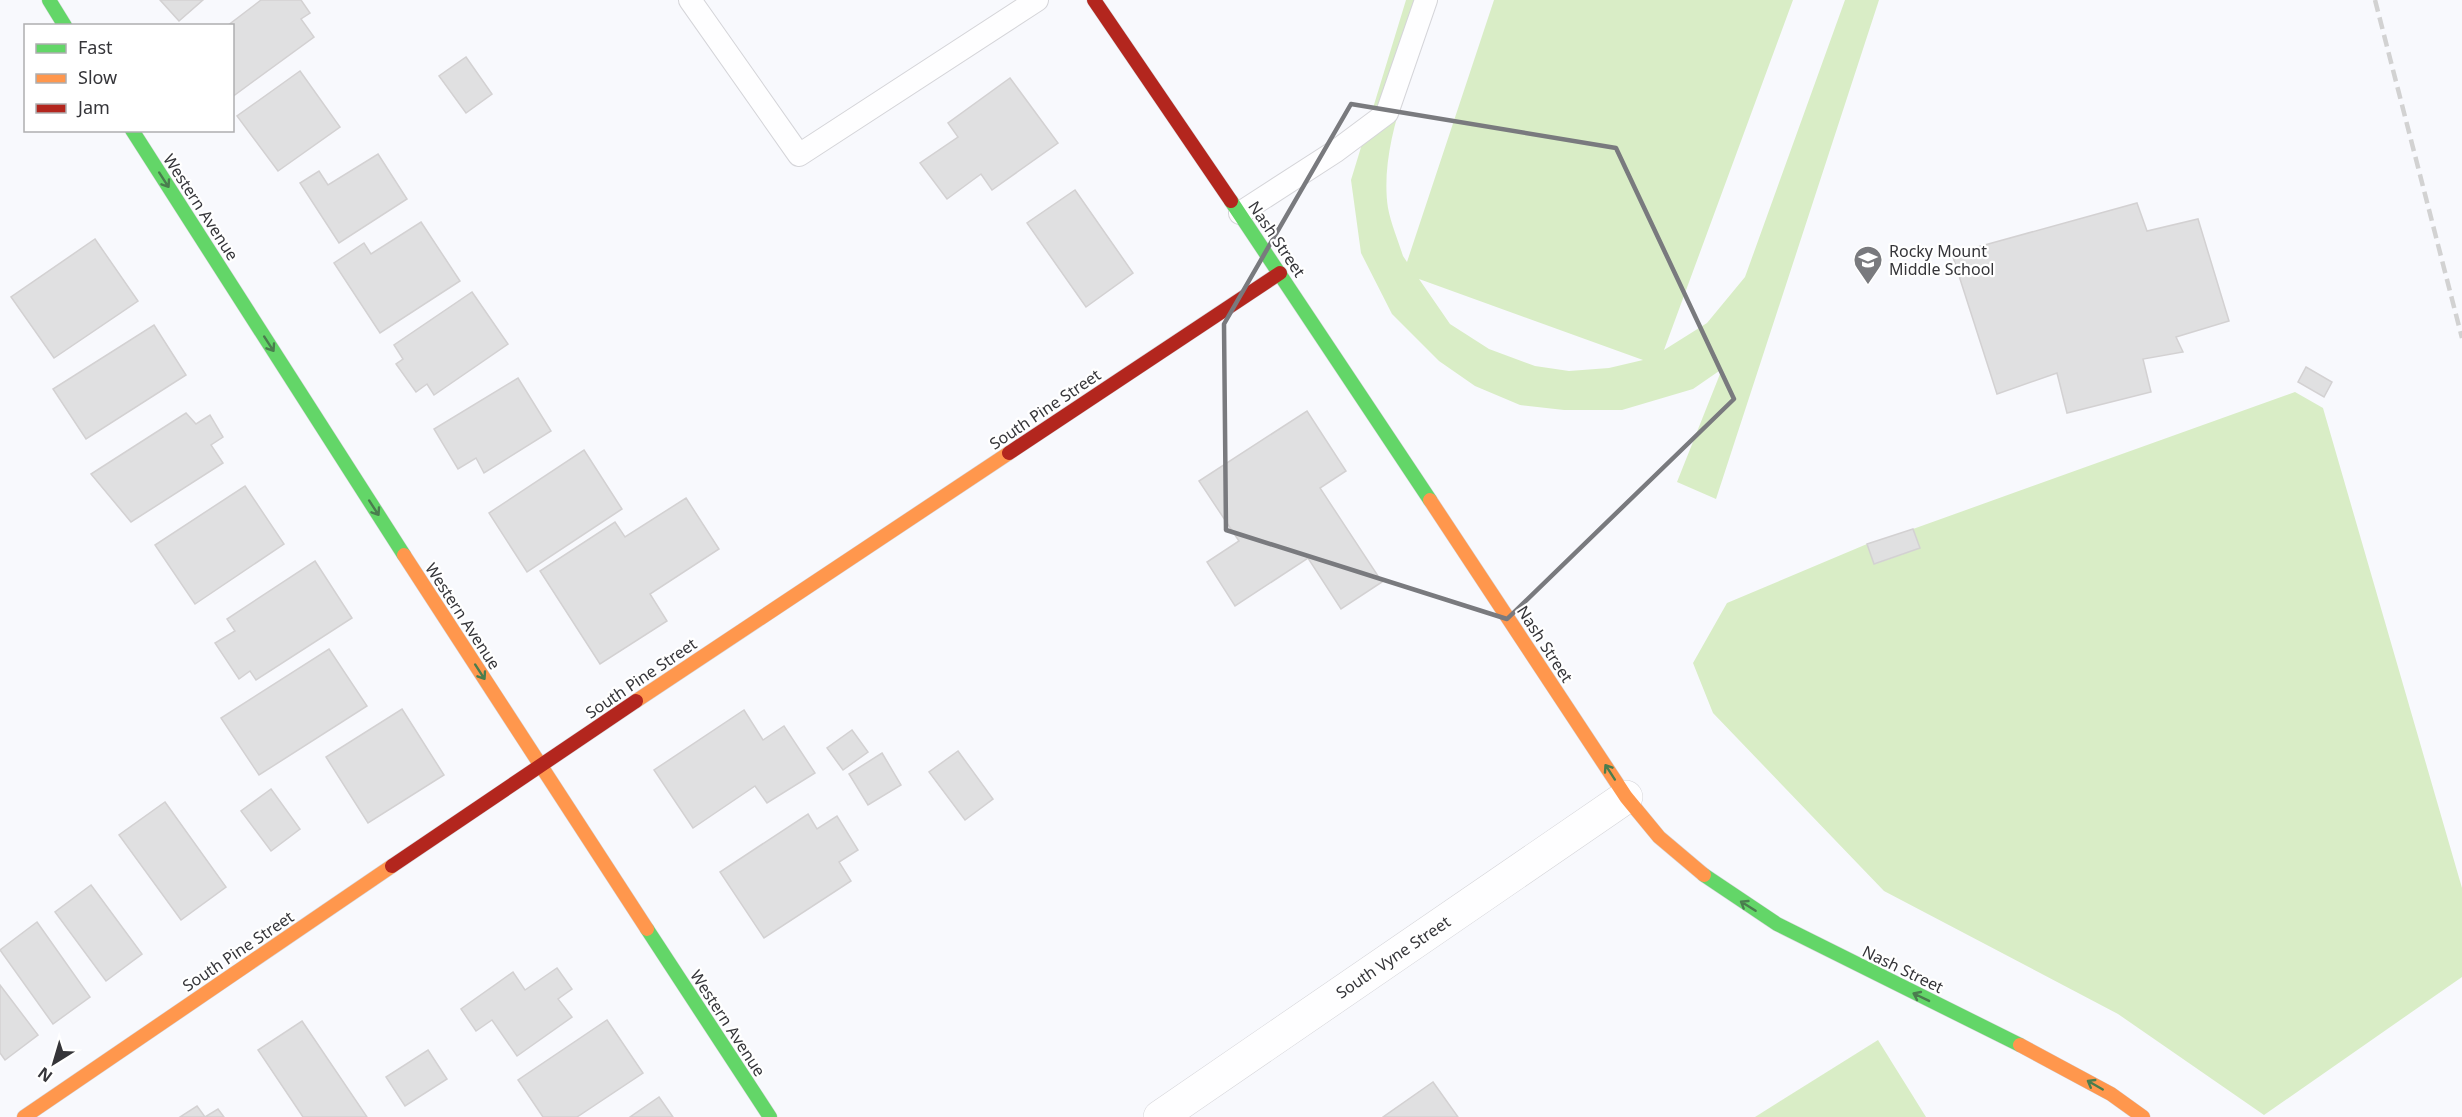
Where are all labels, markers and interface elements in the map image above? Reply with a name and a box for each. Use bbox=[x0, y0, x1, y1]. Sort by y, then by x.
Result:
legend bbox=[24, 24, 234, 132]
text: Fast bbox=[78, 35, 113, 59]
text: Slow bbox=[78, 65, 117, 89]
text: Jam bbox=[76, 95, 110, 119]
street label: Western Avenue bbox=[158, 149, 244, 265]
one-way arrow bbox=[158, 171, 170, 188]
street label: Nash Street bbox=[1243, 197, 1311, 282]
place label: Rocky Mount Middle School bbox=[1889, 240, 1994, 280]
school or university icon: Rocky Mount Middle School bbox=[1852, 244, 1884, 286]
one-way arrow bbox=[263, 335, 275, 352]
street label: South Pine Street bbox=[985, 363, 1105, 454]
one-way arrow bbox=[369, 499, 381, 516]
street label: Western Avenue bbox=[420, 558, 506, 674]
street label: Nash Street bbox=[1512, 601, 1578, 687]
street label: South Pine Street bbox=[581, 632, 701, 723]
one-way arrow bbox=[474, 663, 486, 680]
one-way arrow bbox=[1603, 764, 1615, 781]
one-way arrow bbox=[1740, 899, 1757, 912]
street label: South Pine Street bbox=[178, 905, 298, 996]
street label: South Vyne Street bbox=[1331, 910, 1455, 1003]
street label: Nash Street bbox=[1859, 940, 1947, 998]
street label: Western Avenue bbox=[685, 965, 771, 1081]
one-way arrow bbox=[1912, 990, 1930, 1002]
north arrow bbox=[24, 1033, 84, 1093]
text: N bbox=[33, 1062, 57, 1088]
one-way arrow bbox=[2087, 1078, 2104, 1090]

